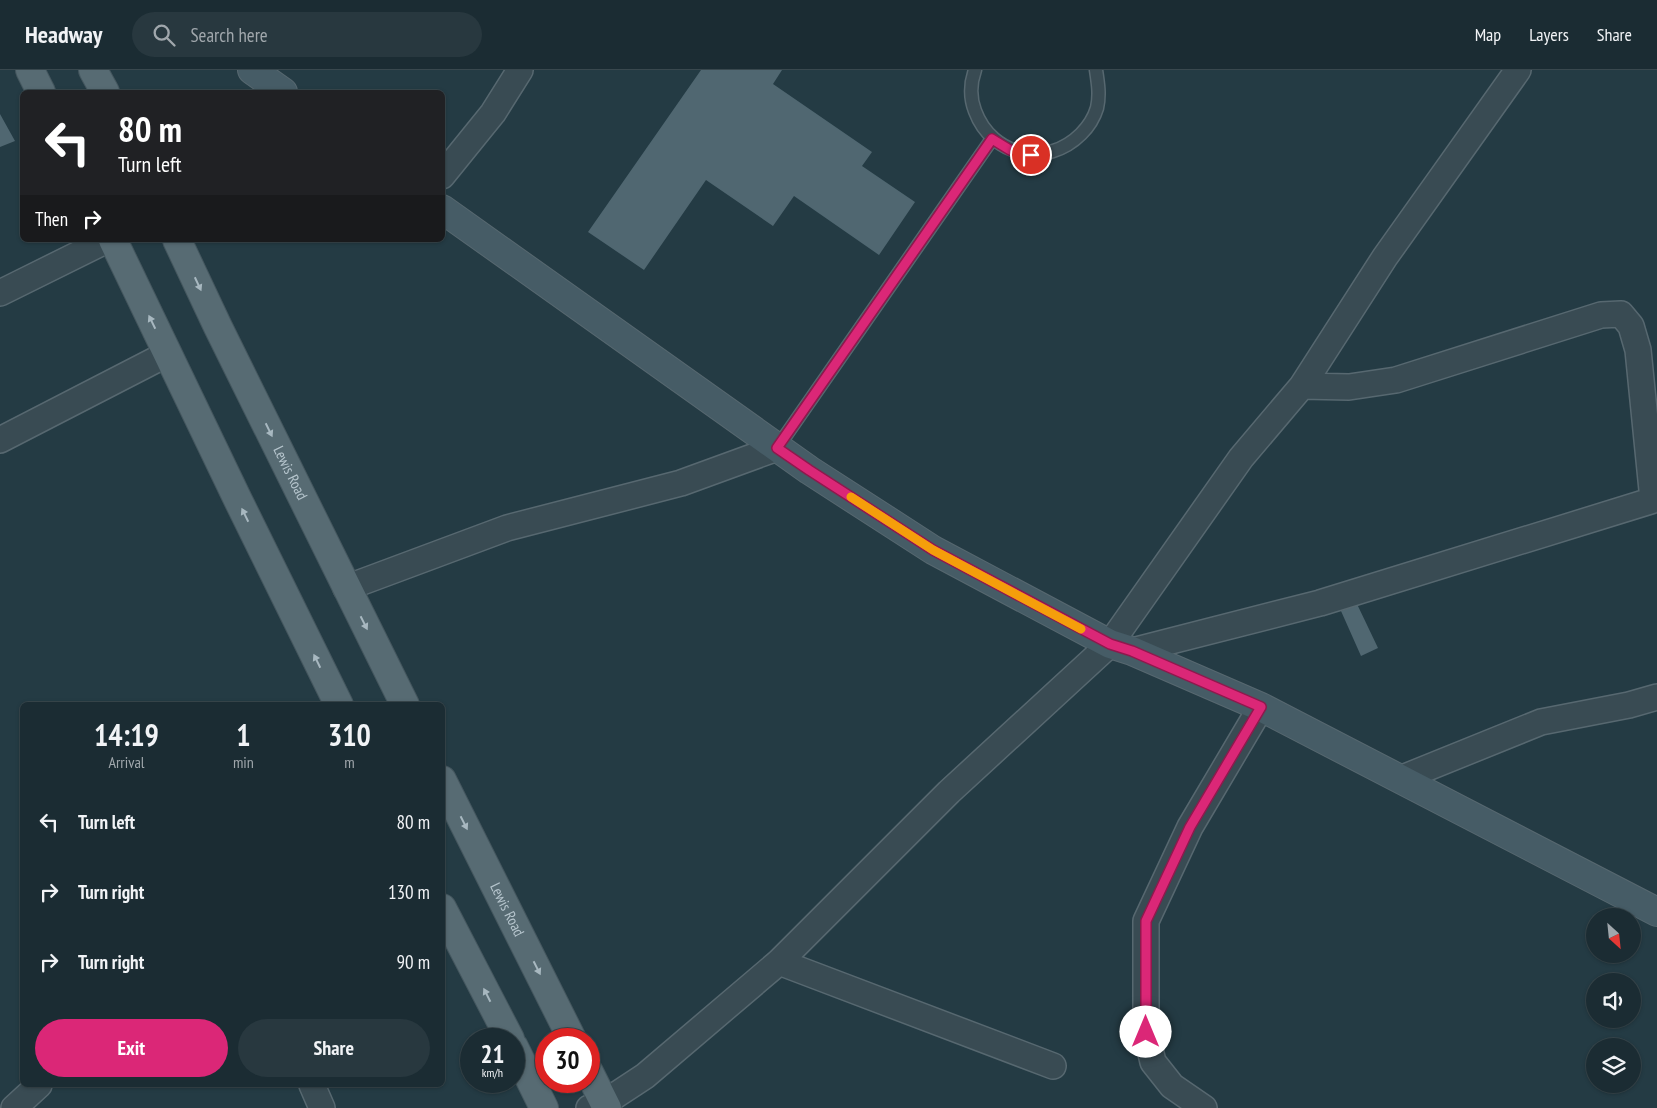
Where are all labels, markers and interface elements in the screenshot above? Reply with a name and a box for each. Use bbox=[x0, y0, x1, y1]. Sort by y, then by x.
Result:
search box bbox=[132, 12, 482, 57]
text: Headway bbox=[25, 19, 102, 50]
icon: search bbox=[150, 21, 178, 49]
text: Search here bbox=[190, 23, 268, 47]
text: Map bbox=[1475, 23, 1501, 46]
text: Layers bbox=[1529, 23, 1569, 46]
text: Share bbox=[1597, 23, 1632, 46]
text: 80 m bbox=[118, 106, 182, 152]
icon: left bbox=[35, 110, 100, 175]
pin bbox=[1010, 134, 1052, 176]
icon: arrive bbox=[1017, 141, 1045, 169]
text: Turn left bbox=[118, 150, 182, 178]
icon: right bbox=[78, 205, 106, 233]
text: Then bbox=[35, 207, 68, 231]
one-way arrow bbox=[194, 277, 202, 291]
one-way arrow bbox=[148, 315, 156, 329]
one-way arrow bbox=[265, 423, 273, 437]
street label: Lewis Road bbox=[269, 443, 312, 503]
one-way arrow bbox=[241, 508, 249, 523]
one-way arrow bbox=[360, 616, 368, 630]
one-way arrow bbox=[313, 654, 321, 668]
text: 14:19 bbox=[94, 715, 159, 754]
text: 1 bbox=[236, 715, 251, 754]
text: 310 bbox=[328, 715, 371, 754]
text: Arrival bbox=[108, 752, 145, 772]
text: min bbox=[233, 752, 254, 772]
text: m bbox=[344, 752, 355, 772]
icon: left bbox=[35, 808, 63, 836]
text: Turn left bbox=[78, 810, 135, 834]
text: 80 m bbox=[397, 810, 430, 834]
one-way arrow bbox=[460, 816, 468, 830]
icon: right bbox=[35, 878, 63, 906]
street label: Lewis Road bbox=[486, 879, 529, 939]
text: Turn right bbox=[78, 880, 144, 904]
text: 130 m bbox=[388, 880, 430, 904]
north arrow bbox=[1586, 908, 1641, 962]
map controls bbox=[1586, 908, 1641, 1093]
icon: right bbox=[35, 948, 63, 976]
text: Turn right bbox=[78, 950, 144, 974]
text: 90 m bbox=[397, 950, 430, 974]
one-way arrow bbox=[533, 961, 541, 976]
button: sound bbox=[1586, 973, 1641, 1028]
one-way arrow bbox=[483, 988, 491, 1003]
position arrow bbox=[1119, 1005, 1171, 1057]
button: Exit bbox=[35, 1019, 228, 1077]
button: Share bbox=[238, 1019, 430, 1077]
speed limit sign: 30 bbox=[535, 1028, 600, 1093]
text: 21 bbox=[481, 1038, 504, 1070]
button: layers bbox=[1586, 1038, 1641, 1093]
text: km/h bbox=[482, 1065, 503, 1080]

